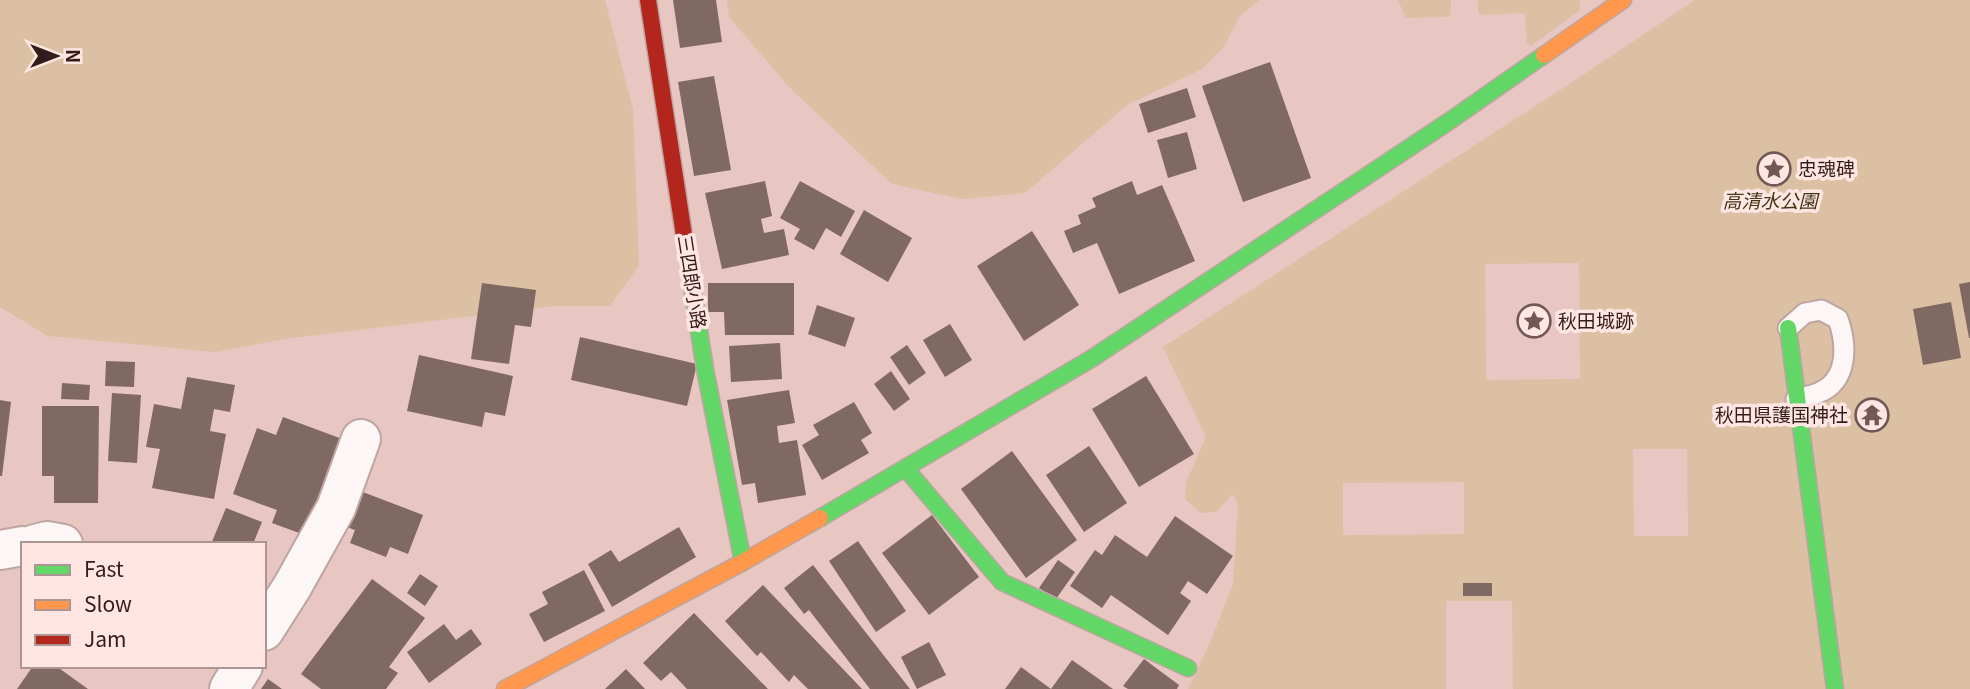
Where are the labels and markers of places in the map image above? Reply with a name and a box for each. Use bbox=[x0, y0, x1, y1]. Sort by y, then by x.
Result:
place icon: 忠魂碑 bbox=[1755, 150, 1793, 188]
place label: 忠魂碑 bbox=[1798, 154, 1855, 181]
place icon: 秋田城跡 bbox=[1515, 302, 1553, 340]
place label: 秋田城跡 bbox=[1558, 306, 1634, 333]
temple icon: 秋田県護国神社 bbox=[1853, 396, 1891, 434]
place label: 秋田県護国神社 bbox=[1715, 400, 1848, 427]

